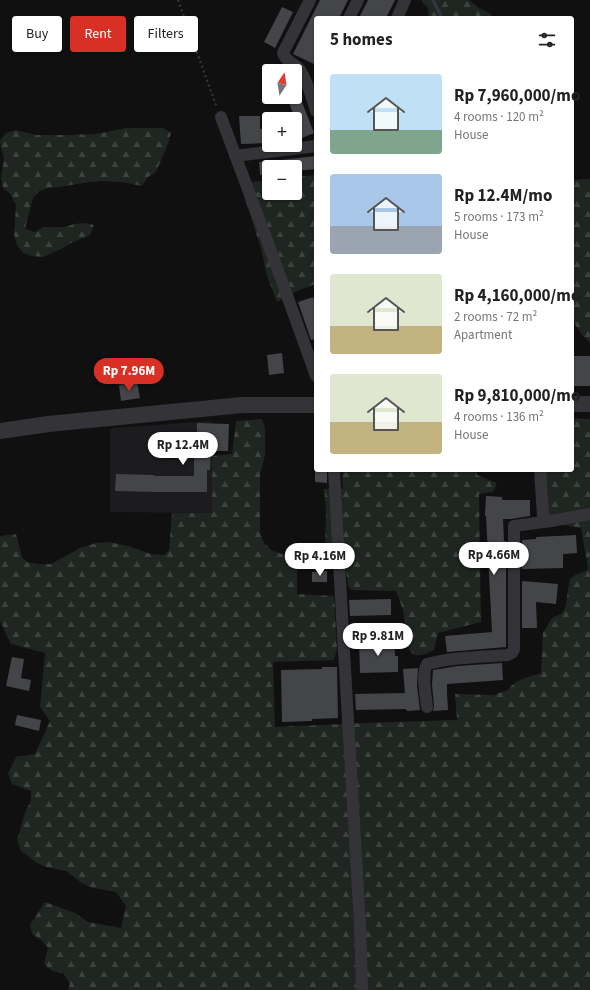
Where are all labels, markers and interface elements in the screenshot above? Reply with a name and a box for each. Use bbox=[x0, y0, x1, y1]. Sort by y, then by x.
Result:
chip: Buy bbox=[12, 16, 62, 52]
chip: Rent bbox=[70, 16, 126, 52]
chip: Filters bbox=[134, 16, 198, 52]
text: 5 homes bbox=[330, 28, 392, 52]
icon: filters bbox=[536, 29, 558, 51]
north arrow bbox=[262, 64, 302, 104]
map controls bbox=[262, 64, 302, 200]
text: Rp 7,960,000/mo bbox=[454, 84, 580, 108]
icon: home bbox=[362, 90, 410, 138]
text: 4 rooms · 120 m² bbox=[454, 108, 544, 126]
button: + bbox=[262, 112, 302, 152]
text: House bbox=[454, 126, 489, 144]
button: − bbox=[262, 160, 302, 200]
text: Rp 12.4M/mo bbox=[454, 184, 552, 208]
icon: home bbox=[362, 190, 410, 238]
text: 5 rooms · 173 m² bbox=[454, 208, 544, 226]
text: House bbox=[454, 226, 489, 244]
text: Rp 4,160,000/mo bbox=[454, 284, 580, 308]
icon: home bbox=[362, 290, 410, 338]
text: 2 rooms · 72 m² bbox=[454, 308, 537, 326]
text: Apartment bbox=[454, 326, 512, 344]
pin: Rp 7.96M bbox=[88, 358, 170, 392]
text: Rp 7.96M bbox=[103, 362, 155, 380]
text: Rp 9,810,000/mo bbox=[454, 384, 580, 408]
icon: home bbox=[362, 390, 410, 438]
text: 4 rooms · 136 m² bbox=[454, 408, 544, 426]
text: House bbox=[454, 426, 489, 444]
pin: Rp 12.4M bbox=[142, 432, 224, 466]
text: Rp 12.4M bbox=[157, 436, 209, 454]
pin: Rp 4.66M bbox=[453, 542, 535, 576]
pin: Rp 4.16M bbox=[279, 543, 361, 577]
text: Rp 4.66M bbox=[468, 546, 520, 564]
text: Rp 4.16M bbox=[294, 547, 346, 565]
pin: Rp 9.81M bbox=[337, 623, 419, 657]
text: Rp 9.81M bbox=[352, 627, 404, 645]

